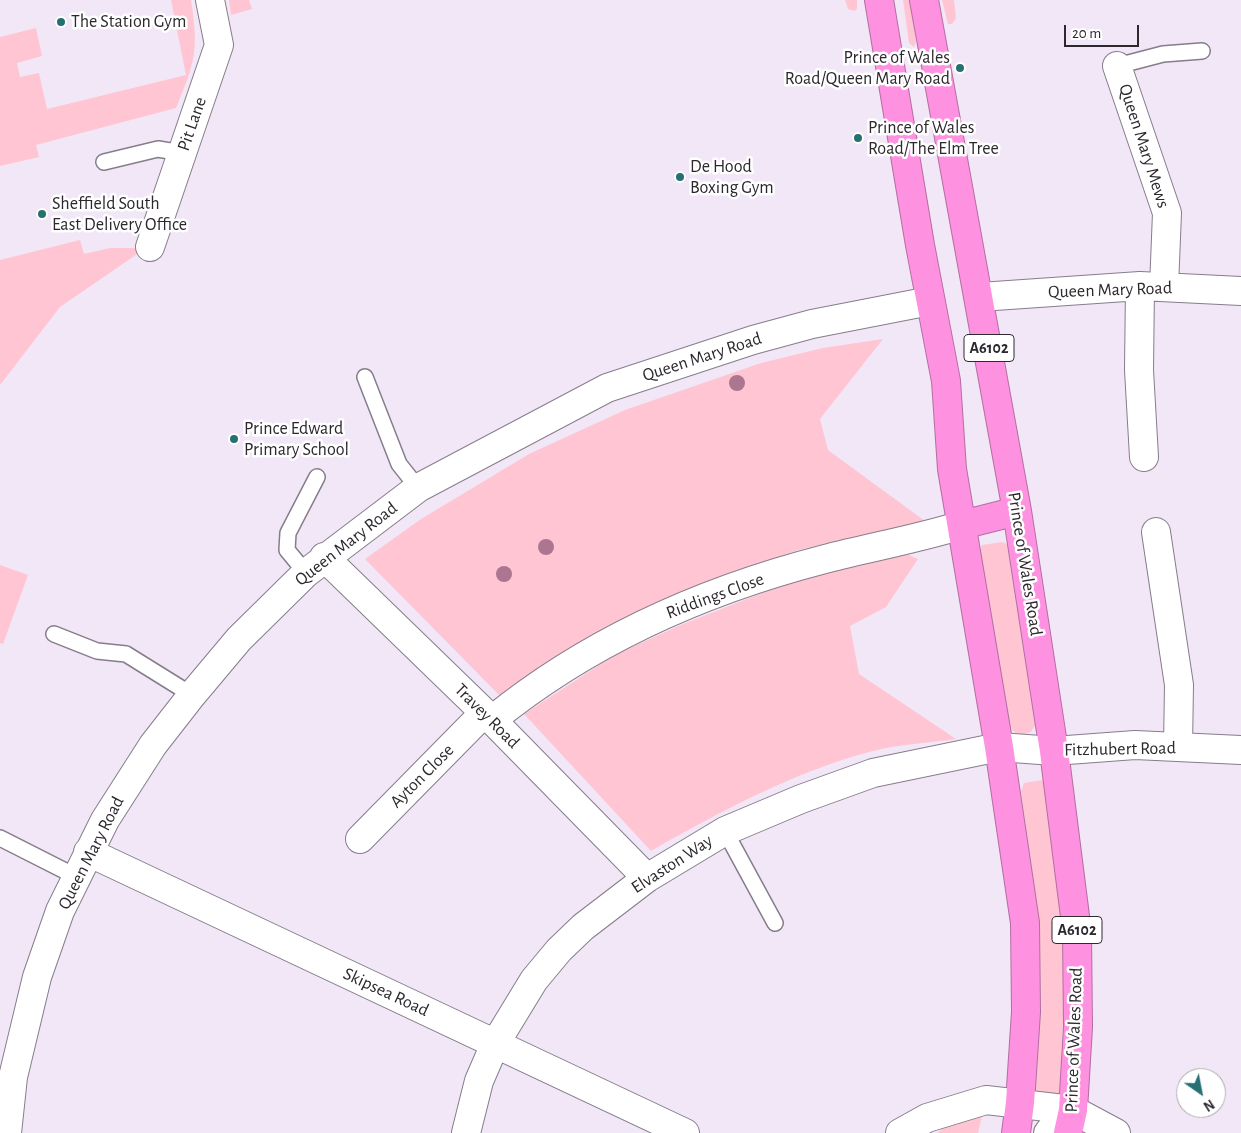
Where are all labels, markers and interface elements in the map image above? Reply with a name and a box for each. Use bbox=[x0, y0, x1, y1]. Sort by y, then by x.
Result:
place label: The Station Gym bbox=[71, 11, 186, 33]
scale bar bbox=[1066, 15, 1141, 47]
marker: The Station Gym bbox=[55, 16, 67, 28]
text: 20 m bbox=[1072, 26, 1101, 41]
place label: Prince of Wales Road/Queen Mary Road bbox=[785, 47, 950, 90]
marker: Prince of Wales Road/Queen Mary Road bbox=[954, 62, 966, 74]
street label: Queen Mary Mews bbox=[1114, 81, 1174, 211]
street label: Pit Lane bbox=[173, 94, 211, 154]
place label: Prince of Wales Road/The Elm Tree bbox=[868, 117, 999, 160]
marker: Prince of Wales Road/The Elm Tree bbox=[852, 132, 864, 144]
place label: De Hood Boxing Gym bbox=[690, 156, 774, 198]
marker: De Hood Boxing Gym bbox=[674, 171, 686, 183]
place label: Sheffield South East Delivery Office bbox=[52, 193, 187, 235]
marker: Sheffield South East Delivery Office bbox=[36, 208, 48, 220]
street label: Queen Mary Road bbox=[1048, 277, 1172, 303]
street label: Queen Mary Road bbox=[640, 328, 764, 386]
road number: A6102 bbox=[964, 334, 1014, 362]
place label: Prince Edward Primary School bbox=[244, 418, 349, 460]
marker: Prince Edward Primary School bbox=[228, 433, 240, 445]
street label: Prince of Wales Road bbox=[1003, 491, 1047, 637]
street label: Queen Mary Road bbox=[290, 497, 402, 591]
street label: Riddings Close bbox=[663, 568, 767, 624]
street label: Travey Road bbox=[450, 679, 524, 753]
street label: Fitzhubert Road bbox=[1064, 737, 1176, 761]
street label: Ayton Close bbox=[385, 739, 459, 813]
street label: Queen Mary Road bbox=[53, 793, 129, 913]
street label: Elvaston Way bbox=[627, 830, 717, 898]
road number: A6102 bbox=[1052, 916, 1102, 944]
street label: Skipsea Road bbox=[340, 963, 432, 1021]
street label: Prince of Wales Road bbox=[1061, 967, 1087, 1113]
north arrow bbox=[1176, 1068, 1226, 1118]
text: N bbox=[1201, 1096, 1217, 1113]

